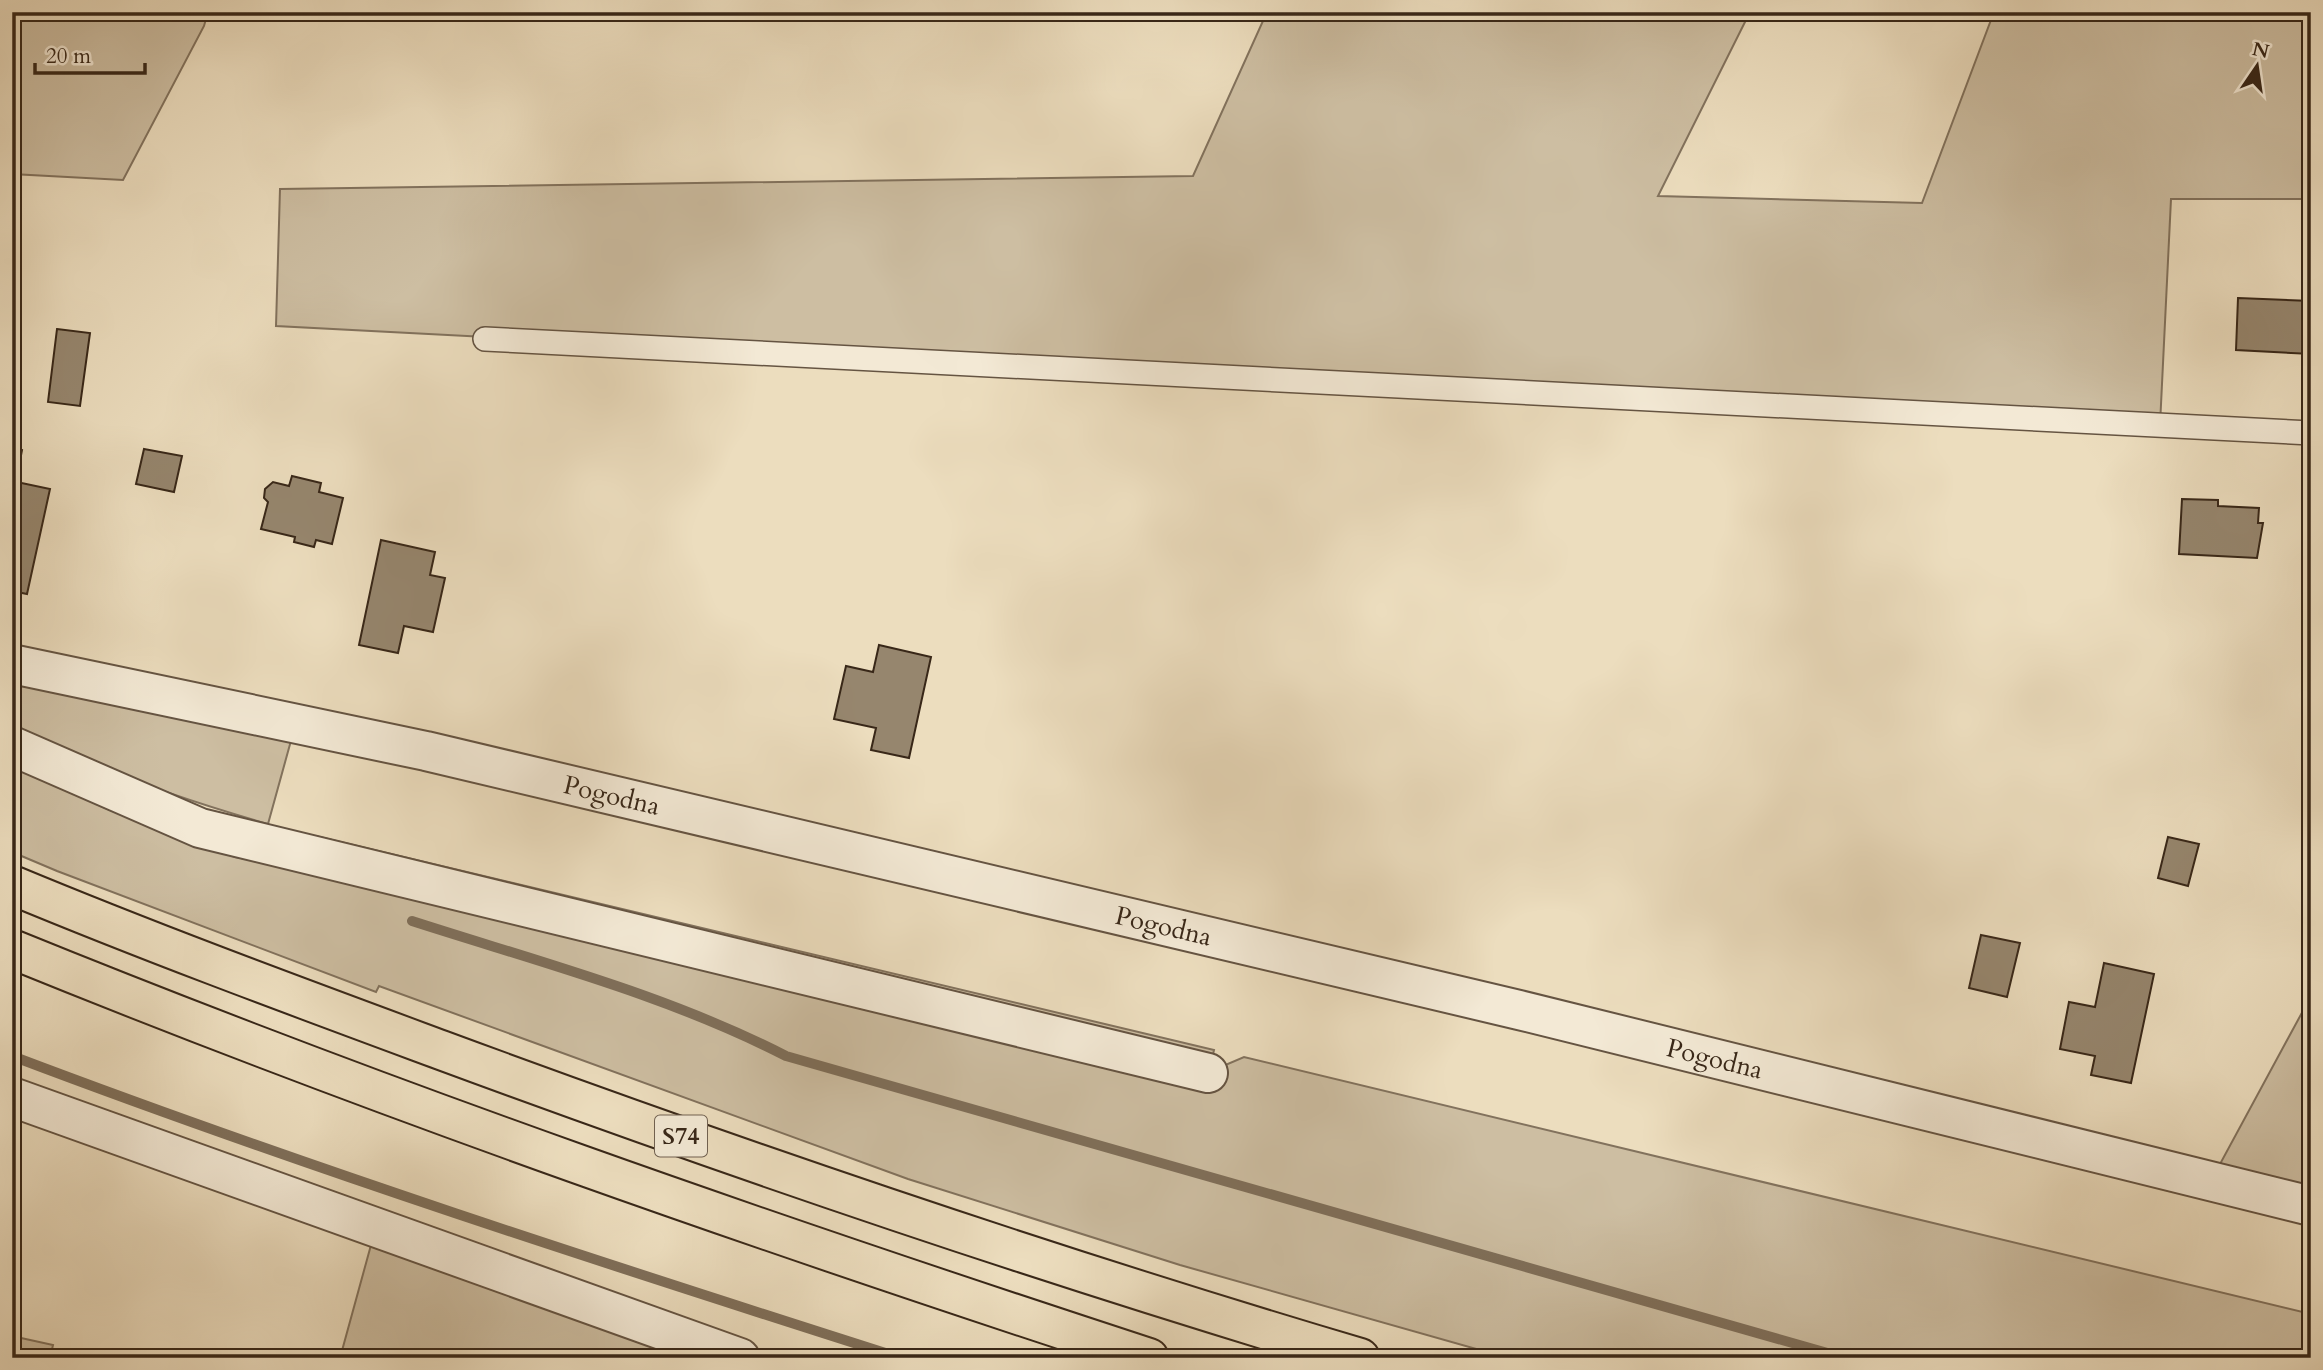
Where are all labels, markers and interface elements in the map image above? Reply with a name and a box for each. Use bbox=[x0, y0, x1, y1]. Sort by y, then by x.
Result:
scale bar bbox=[35, 32, 145, 76]
north arrow bbox=[2222, 32, 2292, 102]
text: N bbox=[2250, 36, 2272, 65]
text: 20 m bbox=[46, 42, 91, 71]
street label: Pogodna bbox=[560, 767, 664, 823]
street label: Pogodna bbox=[1112, 897, 1215, 954]
street label: Pogodna bbox=[1663, 1030, 1767, 1087]
road number: S74 bbox=[655, 1116, 707, 1156]

